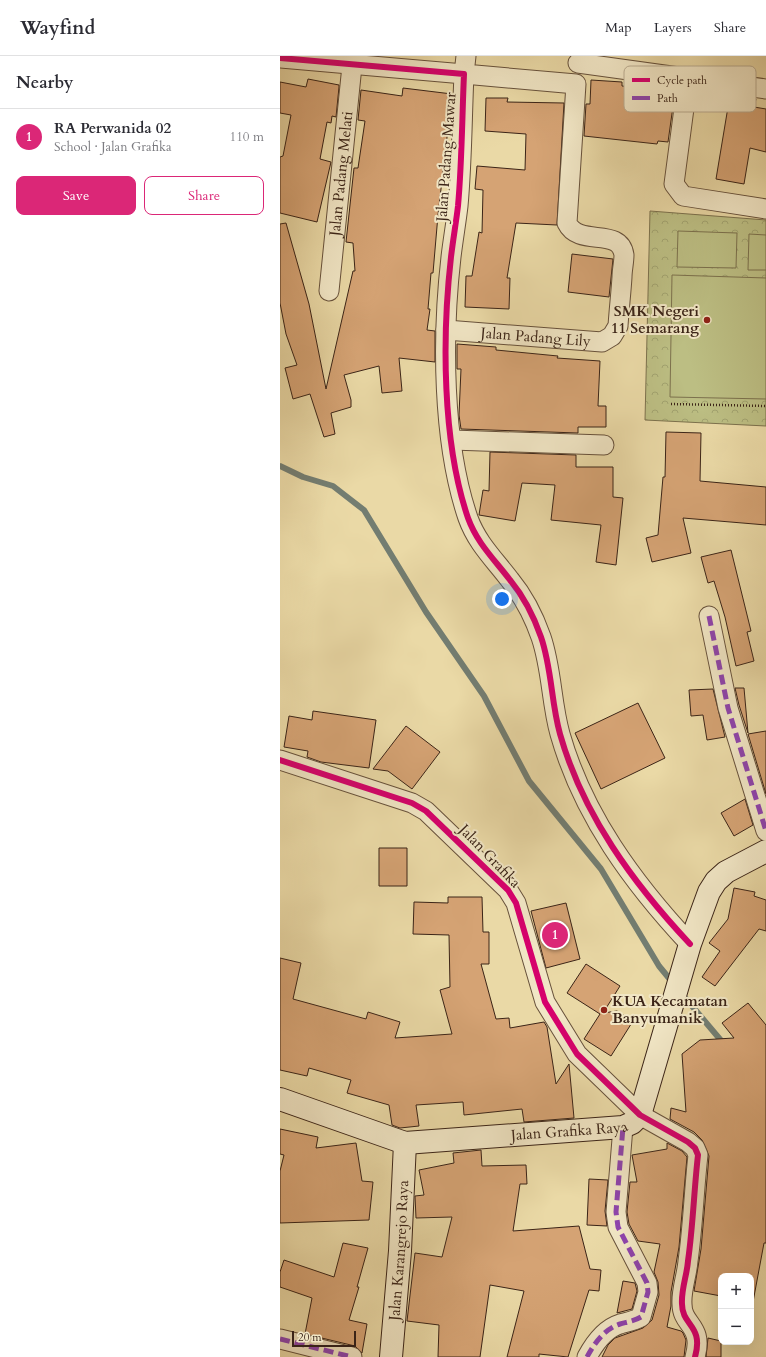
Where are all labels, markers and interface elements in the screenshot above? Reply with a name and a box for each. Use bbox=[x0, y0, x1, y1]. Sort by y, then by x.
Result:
text: Wayfind bbox=[20, 15, 95, 41]
text: Map bbox=[605, 18, 632, 37]
text: Layers bbox=[654, 18, 692, 37]
text: Share bbox=[714, 18, 746, 37]
legend bbox=[624, 66, 756, 112]
text: Nearby bbox=[16, 71, 73, 94]
text: Cycle path bbox=[657, 73, 707, 88]
street label: Jalan Padang Mawar bbox=[431, 91, 461, 224]
text: Path bbox=[657, 91, 678, 106]
street label: Jalan Padang Melati bbox=[324, 110, 357, 239]
text: RA Perwanida 02 bbox=[54, 118, 171, 138]
text: 1 bbox=[26, 128, 32, 146]
text: 110 m bbox=[230, 128, 264, 146]
text: School · Jalan Grafika bbox=[54, 138, 172, 156]
button: Save bbox=[16, 176, 136, 215]
button: Share bbox=[144, 176, 264, 215]
place label: SMK Negeri 11 Semarang bbox=[611, 301, 699, 338]
marker: SMK Negeri 11 Semarang bbox=[702, 315, 712, 325]
street label: Jalan Padang Lily bbox=[478, 323, 592, 351]
your location bbox=[492, 589, 512, 609]
street label: Jalan Grafika bbox=[453, 818, 526, 893]
pin: 1 bbox=[542, 920, 568, 950]
place label: KUA Kecamatan Banyumanik bbox=[612, 991, 728, 1028]
marker: KUA Kecamatan Banyumanik bbox=[599, 1005, 609, 1015]
street label: Jalan Grafika Raya bbox=[508, 1116, 631, 1145]
street label: Jalan Karangrejo Raya bbox=[384, 1179, 413, 1323]
map controls bbox=[718, 1273, 754, 1345]
button: + bbox=[718, 1273, 754, 1309]
button: − bbox=[718, 1309, 754, 1345]
scale bar bbox=[292, 1329, 356, 1348]
text: 20 m bbox=[298, 1330, 322, 1345]

